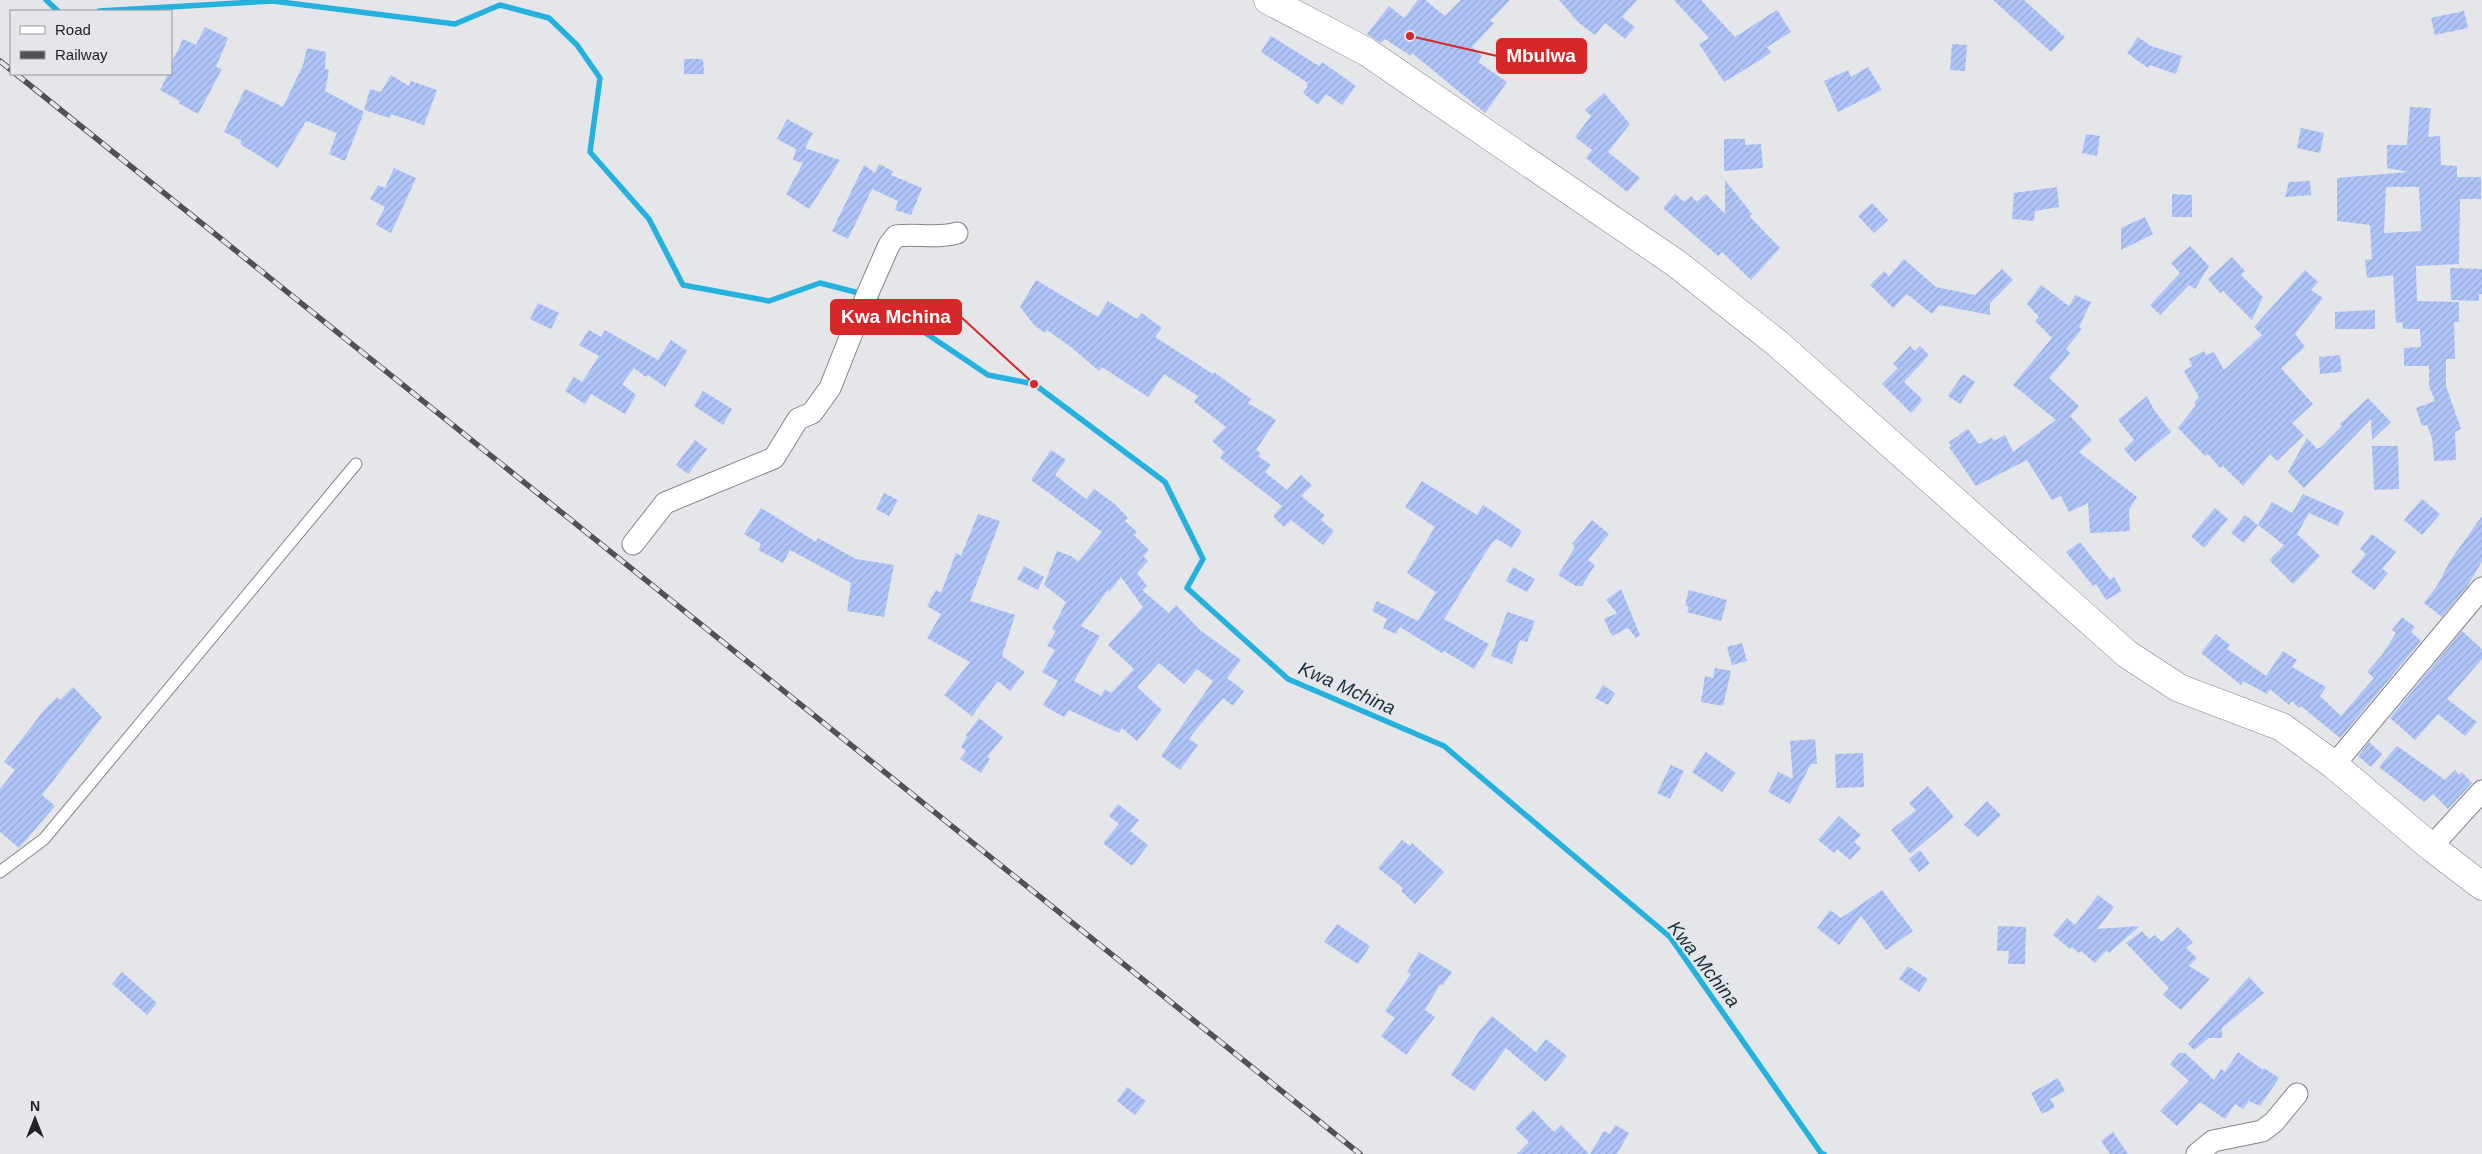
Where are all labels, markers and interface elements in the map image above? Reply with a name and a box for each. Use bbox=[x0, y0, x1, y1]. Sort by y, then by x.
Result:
legend bbox=[10, 10, 172, 75]
text: Road bbox=[55, 21, 91, 38]
callout: Mbulwa bbox=[1497, 39, 1586, 73]
text: Mbulwa bbox=[1506, 45, 1576, 66]
text: Railway bbox=[55, 46, 108, 63]
callout: Kwa Mchina bbox=[831, 300, 961, 334]
text: Kwa Mchina bbox=[841, 306, 951, 327]
water label: Kwa Mchina bbox=[1295, 657, 1399, 719]
water label: Kwa Mchina bbox=[1664, 917, 1744, 1011]
north arrow bbox=[10, 1094, 60, 1144]
text: N bbox=[30, 1098, 40, 1114]

